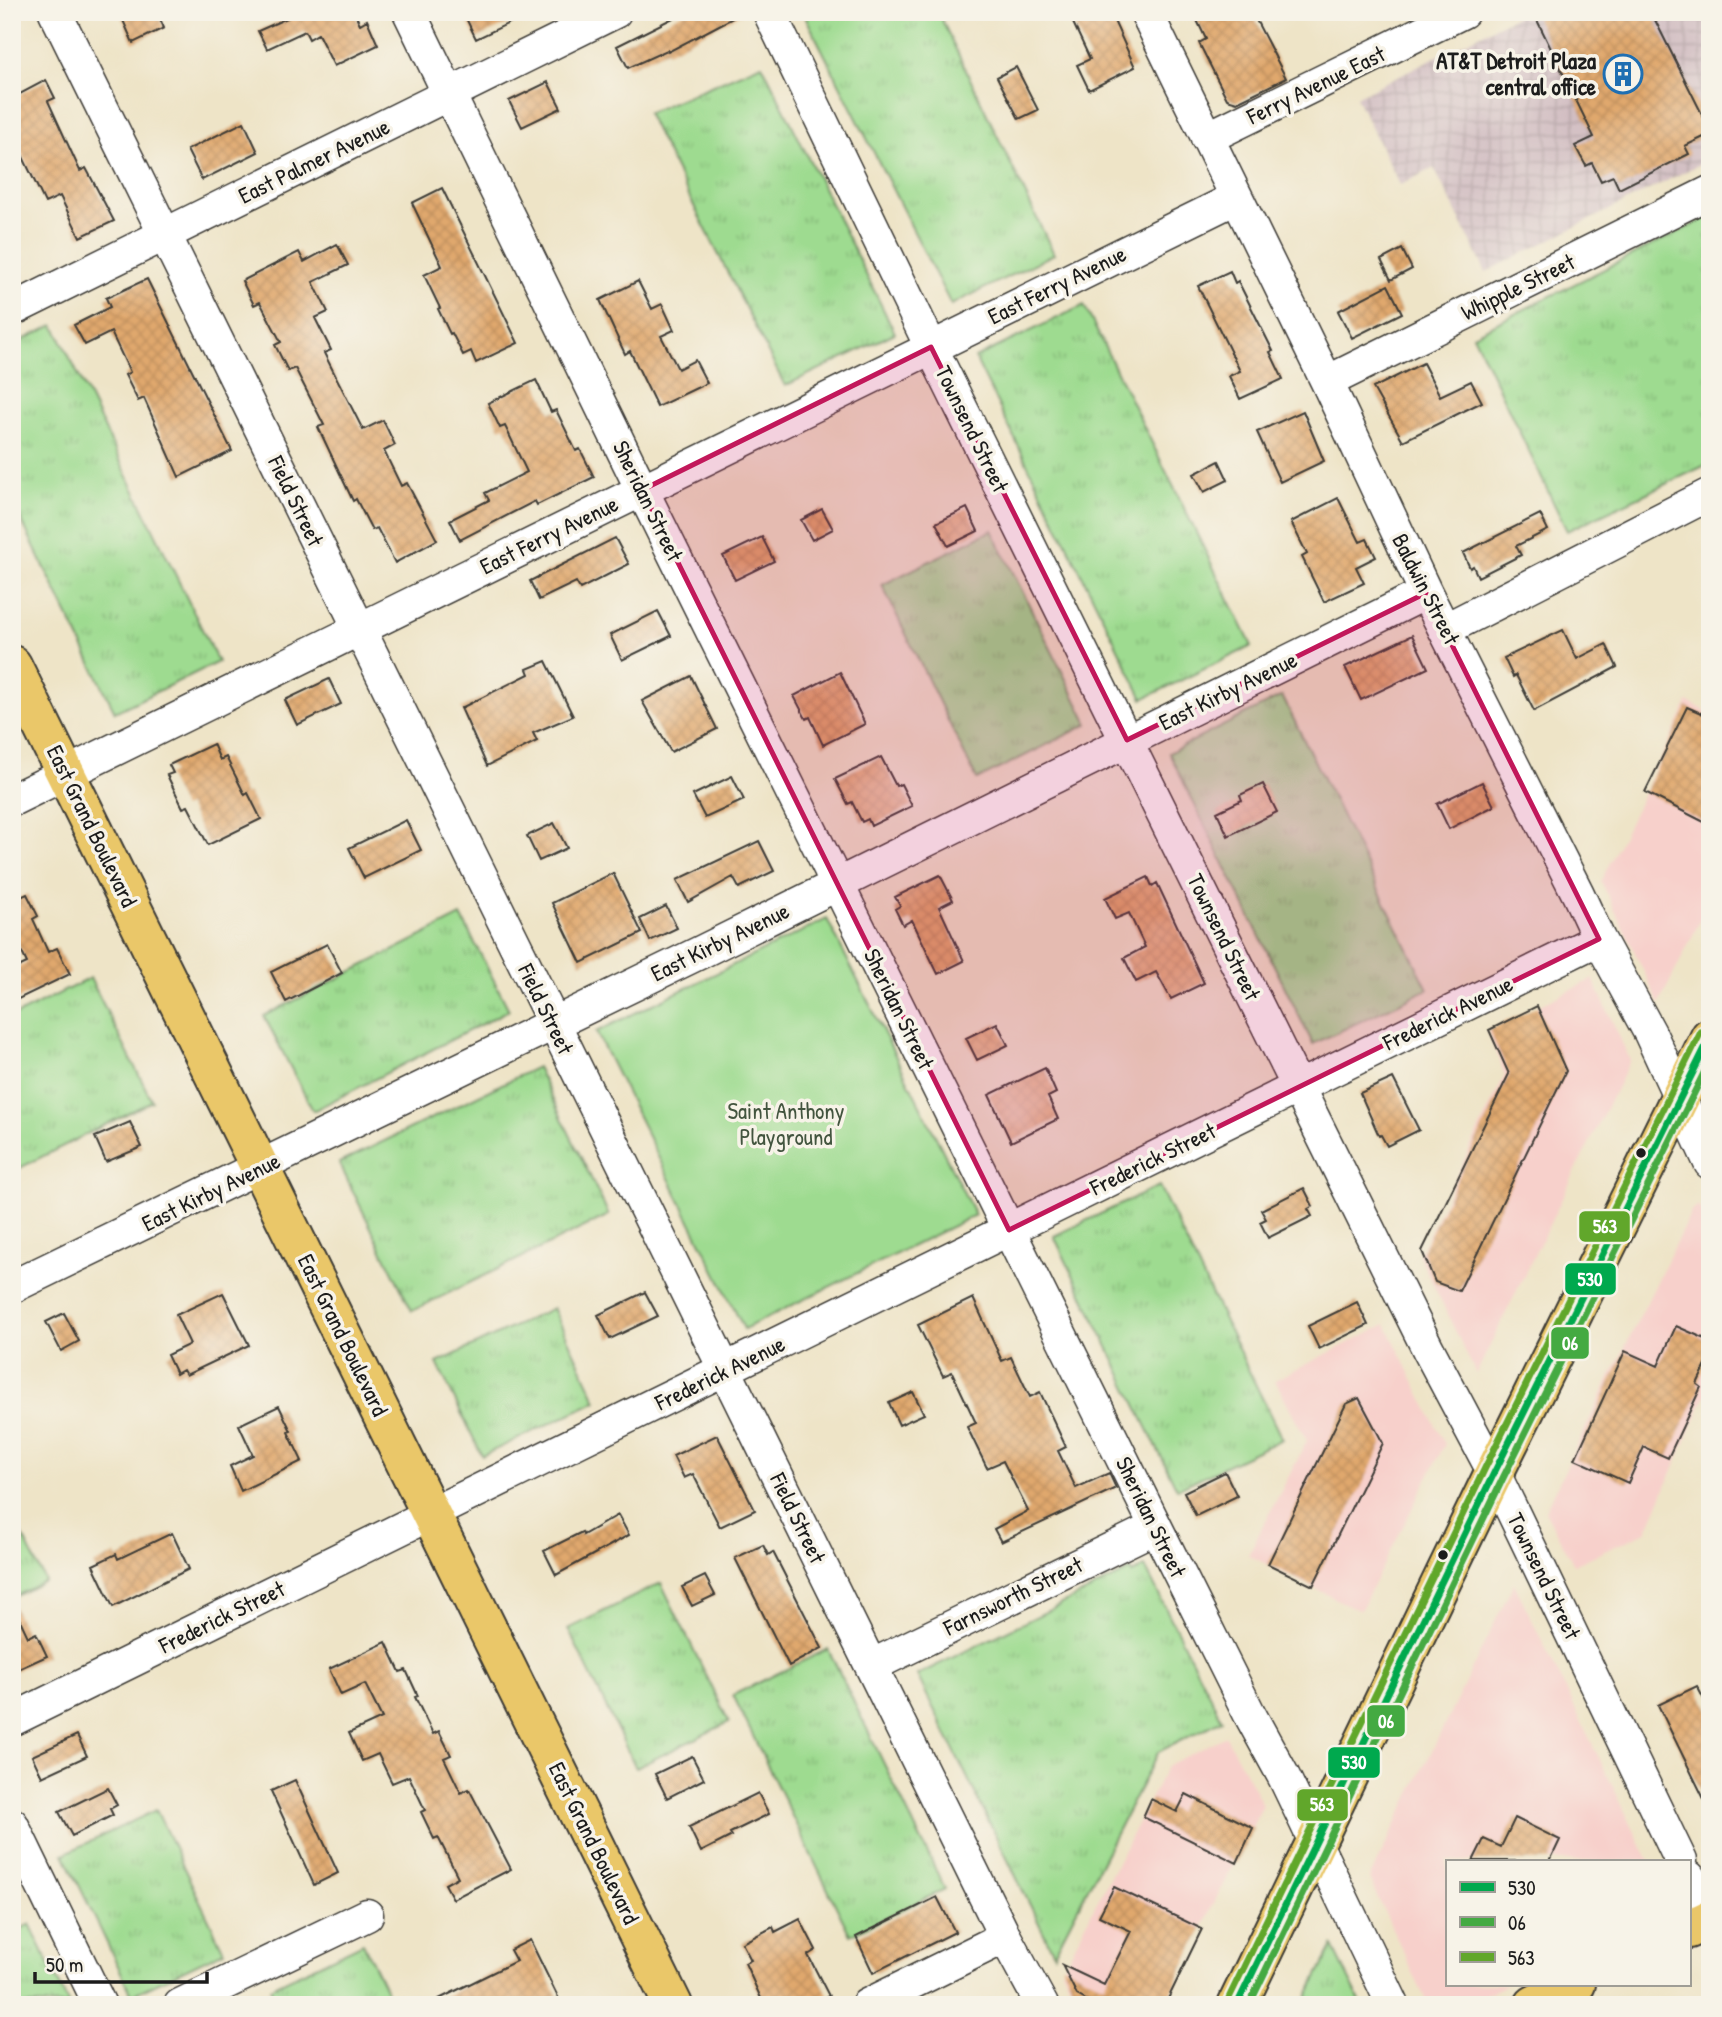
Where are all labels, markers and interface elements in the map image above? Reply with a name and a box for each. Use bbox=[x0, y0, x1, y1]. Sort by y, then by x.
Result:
street label: Ferry Avenue East bbox=[1241, 37, 1391, 132]
place label: AT&T Detroit Plaza central office bbox=[1436, 45, 1597, 102]
building icon: AT&T Detroit Plaza central office bbox=[1602, 53, 1644, 95]
street label: East Palmer Avenue bbox=[233, 111, 395, 211]
street label: East Ferry Avenue bbox=[983, 238, 1131, 331]
street label: Whipple Street bbox=[1456, 245, 1581, 327]
street label: Townsend Street bbox=[928, 360, 1017, 498]
street label: Sheridan Street bbox=[606, 435, 691, 567]
street label: Field Street bbox=[261, 450, 332, 552]
street label: East Ferry Avenue bbox=[475, 488, 623, 581]
street label: Baldwin Street bbox=[1385, 528, 1468, 651]
street label: East Kirby Avenue bbox=[1154, 644, 1302, 737]
street label: East Grand Boulevard bbox=[40, 740, 145, 912]
street label: Townsend Street bbox=[1180, 868, 1269, 1006]
street label: East Kirby Avenue bbox=[646, 895, 794, 988]
street label: Sheridan Street bbox=[857, 943, 942, 1075]
street label: Field Street bbox=[511, 958, 582, 1060]
street label: Frederick Avenue bbox=[1377, 968, 1518, 1058]
park label: Saint Anthony Playground bbox=[728, 1095, 845, 1152]
street label: Frederick Street bbox=[1084, 1114, 1222, 1203]
street label: East Kirby Avenue bbox=[137, 1145, 285, 1238]
unlabelled marker bbox=[1634, 1146, 1648, 1160]
line badge: 563 bbox=[1578, 1210, 1631, 1243]
text: 563 bbox=[1593, 1213, 1618, 1239]
street label: East Grand Boulevard bbox=[291, 1249, 396, 1421]
line badge: 530 bbox=[1564, 1262, 1617, 1296]
text: 530 bbox=[1577, 1266, 1603, 1292]
line badge: 06 bbox=[1550, 1326, 1590, 1360]
street label: Frederick Avenue bbox=[649, 1328, 790, 1418]
text: 06 bbox=[1562, 1330, 1578, 1356]
street label: Sheridan Street bbox=[1109, 1451, 1194, 1583]
street label: Field Street bbox=[763, 1467, 834, 1569]
street label: Townsend Street bbox=[1500, 1507, 1589, 1645]
street label: Farnsworth Street bbox=[937, 1548, 1088, 1643]
unlabelled marker bbox=[1436, 1548, 1450, 1562]
street label: Frederick Street bbox=[153, 1572, 291, 1661]
line badge: 06 bbox=[1366, 1704, 1406, 1738]
text: 06 bbox=[1378, 1708, 1394, 1734]
line badge: 530 bbox=[1327, 1746, 1381, 1779]
text: 530 bbox=[1341, 1749, 1367, 1775]
street label: East Grand Boulevard bbox=[542, 1757, 647, 1929]
line badge: 563 bbox=[1296, 1788, 1349, 1822]
text: 563 bbox=[1310, 1791, 1335, 1817]
legend bbox=[1446, 1860, 1690, 1986]
text: 530 bbox=[1508, 1873, 1536, 1902]
text: 06 bbox=[1508, 1908, 1526, 1937]
scale bar bbox=[35, 1940, 206, 1984]
text: 563 bbox=[1508, 1943, 1535, 1972]
text: 50 m bbox=[46, 1950, 83, 1979]

